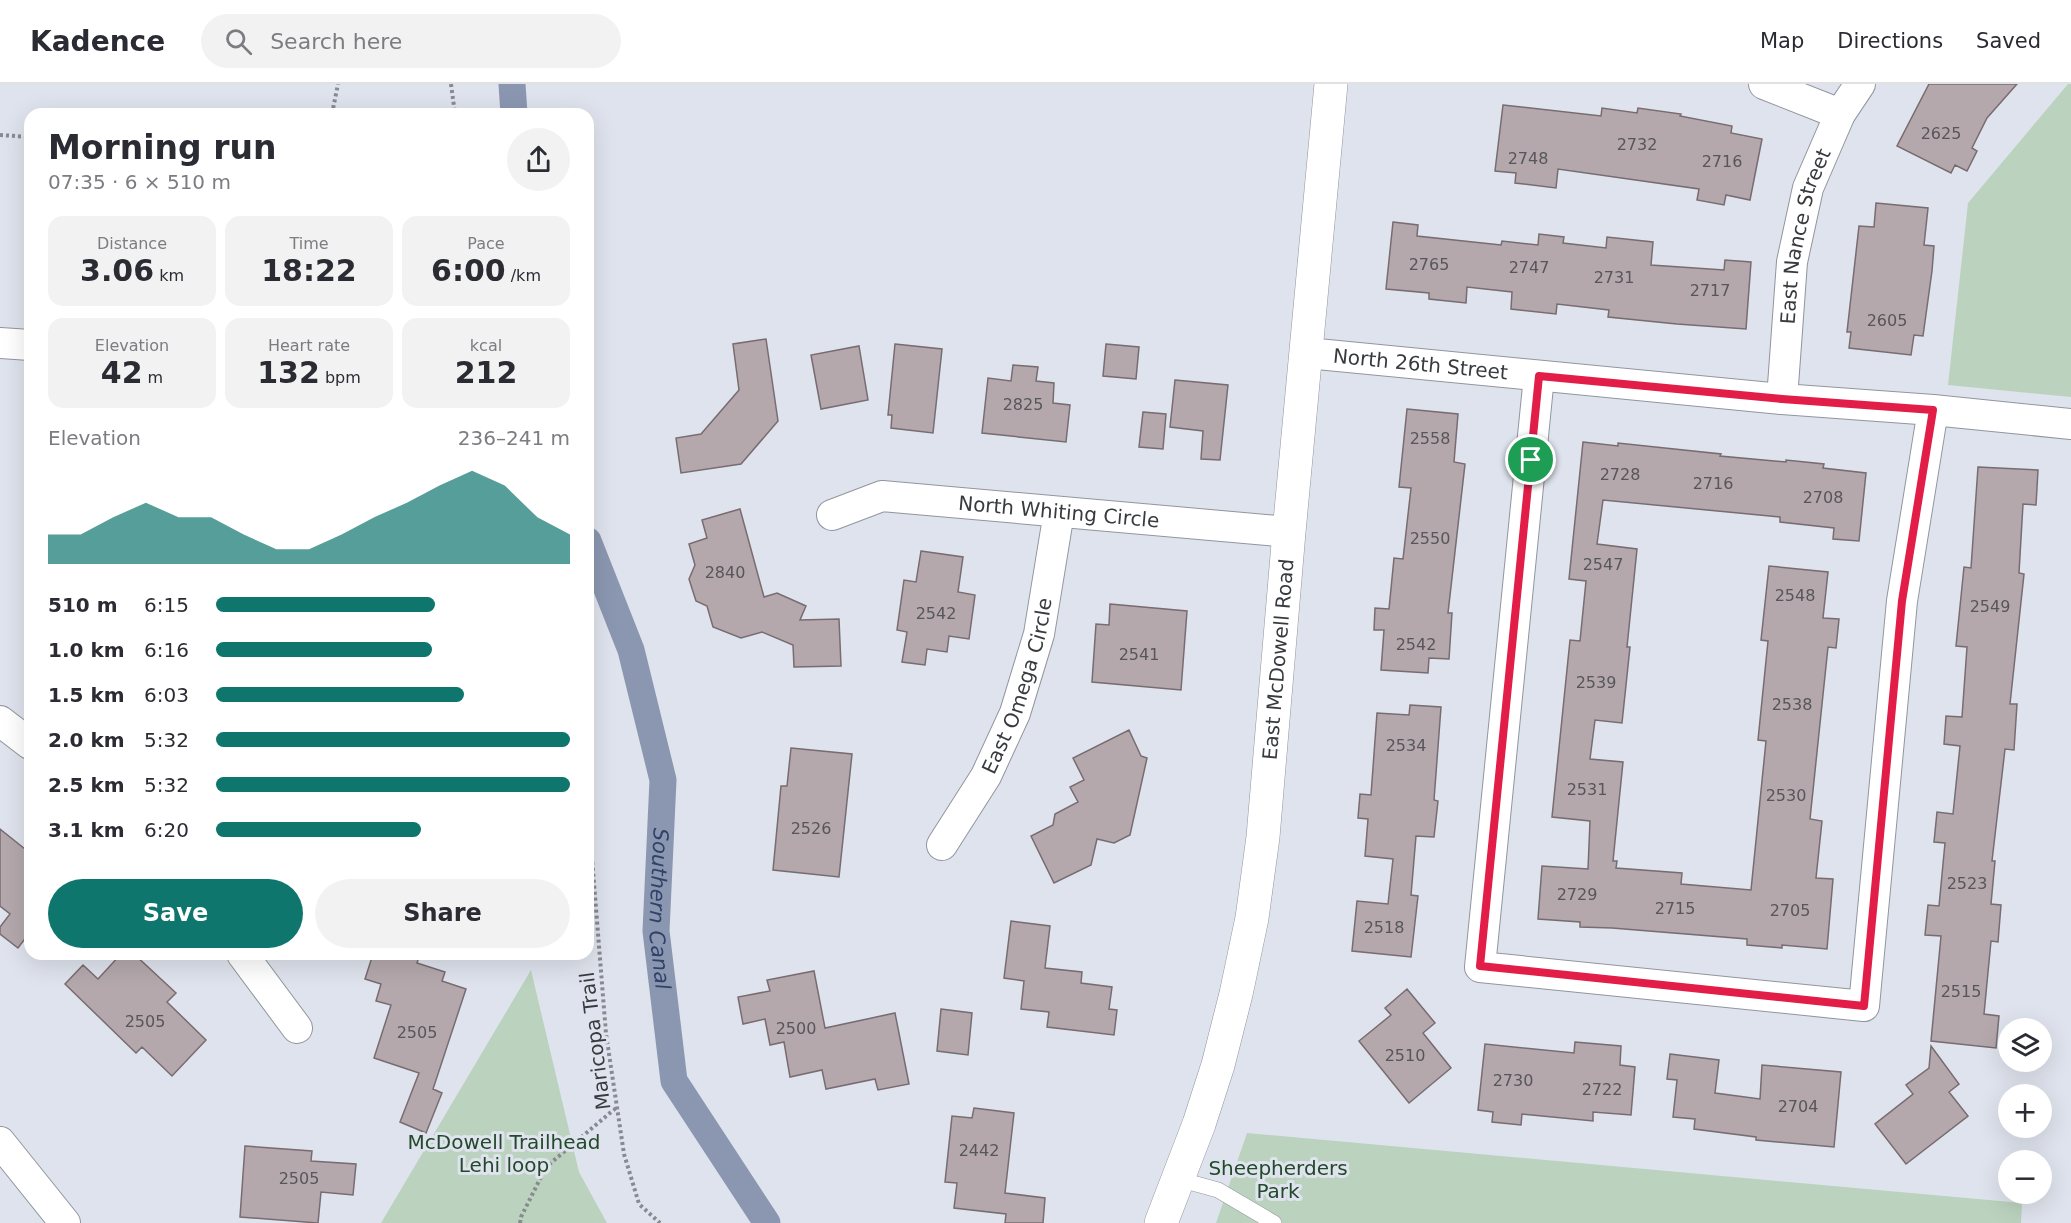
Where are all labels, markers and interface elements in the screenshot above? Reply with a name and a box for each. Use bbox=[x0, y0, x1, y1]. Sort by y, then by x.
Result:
search box bbox=[201, 14, 621, 68]
text: Kadence bbox=[30, 25, 165, 58]
icon: search bbox=[222, 25, 255, 58]
text: Search here bbox=[270, 29, 402, 54]
text: Map bbox=[1760, 29, 1804, 53]
text: Directions bbox=[1837, 29, 1943, 53]
text: Saved bbox=[1976, 29, 2041, 53]
house number: 2625 bbox=[1921, 124, 1961, 143]
text: Morning run bbox=[48, 128, 276, 167]
button: share bbox=[507, 128, 570, 191]
house number: 2732 bbox=[1617, 135, 1657, 154]
street label: East Nance Street bbox=[1775, 145, 1836, 325]
house number: 2748 bbox=[1508, 149, 1548, 168]
house number: 2716 bbox=[1702, 152, 1742, 171]
text: 07:35 · 6 × 510 m bbox=[48, 170, 231, 194]
text: Distance bbox=[97, 234, 167, 253]
text: Time bbox=[289, 234, 329, 253]
text: Pace bbox=[467, 234, 505, 253]
text: 3.06 bbox=[80, 253, 154, 288]
text: 18:22 bbox=[261, 253, 357, 288]
text: 6:00 bbox=[431, 253, 506, 288]
house number: 2765 bbox=[1409, 255, 1449, 274]
house number: 2747 bbox=[1509, 258, 1549, 277]
text: km bbox=[154, 266, 184, 285]
text: /km bbox=[506, 266, 541, 285]
house number: 2731 bbox=[1594, 268, 1634, 287]
house number: 2717 bbox=[1690, 281, 1730, 300]
house number: 2605 bbox=[1867, 311, 1907, 330]
text: Elevation bbox=[95, 336, 169, 355]
text: Heart rate bbox=[268, 336, 350, 355]
text: kcal bbox=[470, 336, 502, 355]
street label: North 26th Street bbox=[1332, 344, 1509, 384]
text: 42 bbox=[101, 355, 143, 390]
text: 132 bbox=[257, 355, 320, 390]
text: 212 bbox=[455, 355, 517, 390]
text: m bbox=[143, 368, 163, 387]
text: bpm bbox=[320, 368, 361, 387]
house number: 2825 bbox=[1003, 395, 1043, 414]
text: Elevation bbox=[48, 426, 141, 450]
text: 236–241 m bbox=[458, 426, 570, 450]
house number: 2558 bbox=[1410, 429, 1450, 448]
pin bbox=[1505, 434, 1556, 485]
icon: arrive bbox=[1514, 443, 1547, 476]
house number: 2728 bbox=[1600, 465, 1640, 484]
house number: 2716 bbox=[1693, 474, 1733, 493]
house number: 2708 bbox=[1803, 488, 1843, 507]
street label: North Whiting Circle bbox=[957, 491, 1160, 532]
house number: 2550 bbox=[1410, 529, 1450, 548]
house number: 2547 bbox=[1583, 555, 1623, 574]
street label: East McDowell Road bbox=[1258, 558, 1299, 761]
house number: 2840 bbox=[705, 563, 745, 582]
house number: 2548 bbox=[1775, 586, 1815, 605]
text: 510 m bbox=[48, 593, 118, 617]
text: 6:15 bbox=[144, 593, 189, 617]
street label: East Omega Circle bbox=[977, 596, 1057, 778]
house number: 2549 bbox=[1970, 597, 2010, 616]
house number: 2542 bbox=[916, 604, 956, 623]
house number: 2542 bbox=[1396, 635, 1436, 654]
text: 1.0 km bbox=[48, 638, 125, 662]
text: 6:16 bbox=[144, 638, 189, 662]
house number: 2541 bbox=[1119, 645, 1159, 664]
house number: 2539 bbox=[1576, 673, 1616, 692]
text: 1.5 km bbox=[48, 683, 125, 707]
text: 6:03 bbox=[144, 683, 189, 707]
house number: 2538 bbox=[1772, 695, 1812, 714]
text: 2.0 km bbox=[48, 728, 125, 752]
text: 5:32 bbox=[144, 728, 189, 752]
house number: 2534 bbox=[1386, 736, 1426, 755]
text: 2.5 km bbox=[48, 773, 125, 797]
text: 5:32 bbox=[144, 773, 189, 797]
house number: 2531 bbox=[1567, 780, 1607, 799]
house number: 2530 bbox=[1766, 786, 1806, 805]
text: 3.1 km bbox=[48, 818, 125, 842]
text: 6:20 bbox=[144, 818, 189, 842]
house number: 2526 bbox=[791, 819, 831, 838]
water label: Southern Canal bbox=[644, 827, 675, 991]
house number: 2523 bbox=[1947, 874, 1987, 893]
button: Save bbox=[48, 879, 303, 948]
button: Share bbox=[315, 879, 570, 948]
house number: 2729 bbox=[1557, 885, 1597, 904]
house number: 2715 bbox=[1655, 899, 1695, 918]
house number: 2705 bbox=[1770, 901, 1810, 920]
house number: 2518 bbox=[1364, 918, 1404, 937]
street label: Maricopa Trail bbox=[575, 971, 615, 1111]
house number: 2515 bbox=[1941, 982, 1981, 1001]
house number: 2505 bbox=[125, 1012, 165, 1031]
map controls bbox=[1998, 1018, 2052, 1204]
button: layers bbox=[1998, 1018, 2052, 1072]
house number: 2500 bbox=[776, 1019, 816, 1038]
house number: 2505 bbox=[397, 1023, 437, 1042]
house number: 2510 bbox=[1385, 1046, 1425, 1065]
house number: 2730 bbox=[1493, 1071, 1533, 1090]
house number: 2722 bbox=[1582, 1080, 1622, 1099]
button: + bbox=[1998, 1084, 2052, 1138]
house number: 2704 bbox=[1778, 1097, 1818, 1116]
park label: McDowell Trailhead Lehi loop bbox=[408, 1130, 600, 1177]
house number: 2442 bbox=[959, 1141, 999, 1160]
button: − bbox=[1998, 1150, 2052, 1204]
park label: Sheepherders Park bbox=[1208, 1156, 1348, 1203]
house number: 2505 bbox=[279, 1169, 319, 1188]

